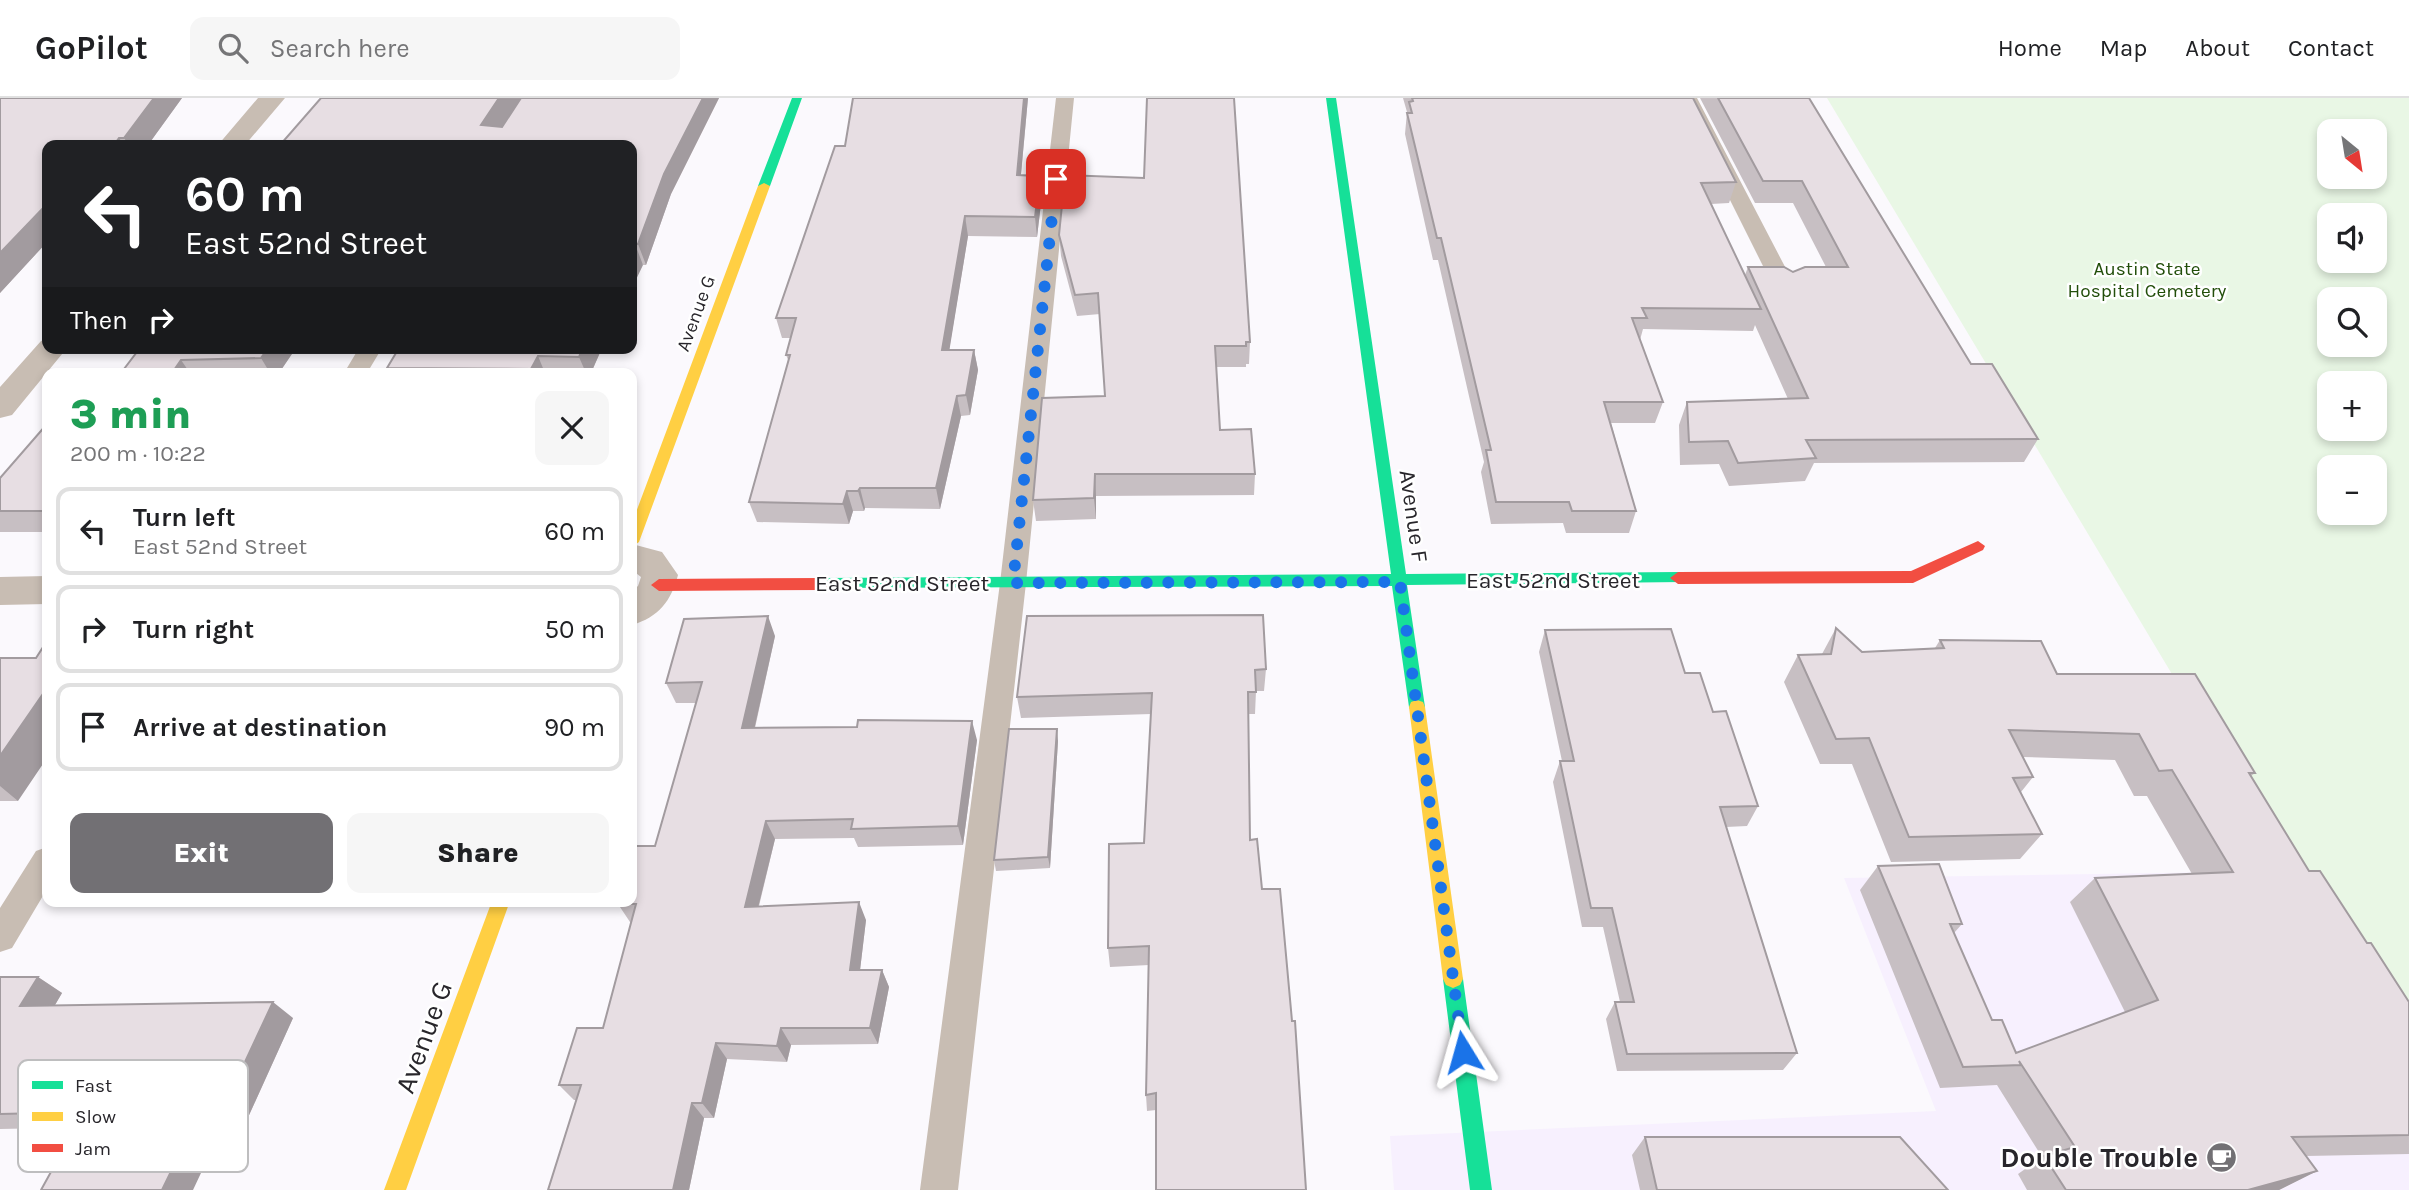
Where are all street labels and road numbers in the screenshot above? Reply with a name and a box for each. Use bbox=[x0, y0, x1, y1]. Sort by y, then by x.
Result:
street label: Avenue G bbox=[672, 272, 720, 354]
street label: Avenue F bbox=[1394, 468, 1433, 564]
street label: East 52nd Street bbox=[1466, 567, 1640, 594]
street label: East 52nd Street bbox=[815, 570, 989, 597]
street label: Avenue G bbox=[388, 977, 459, 1098]

